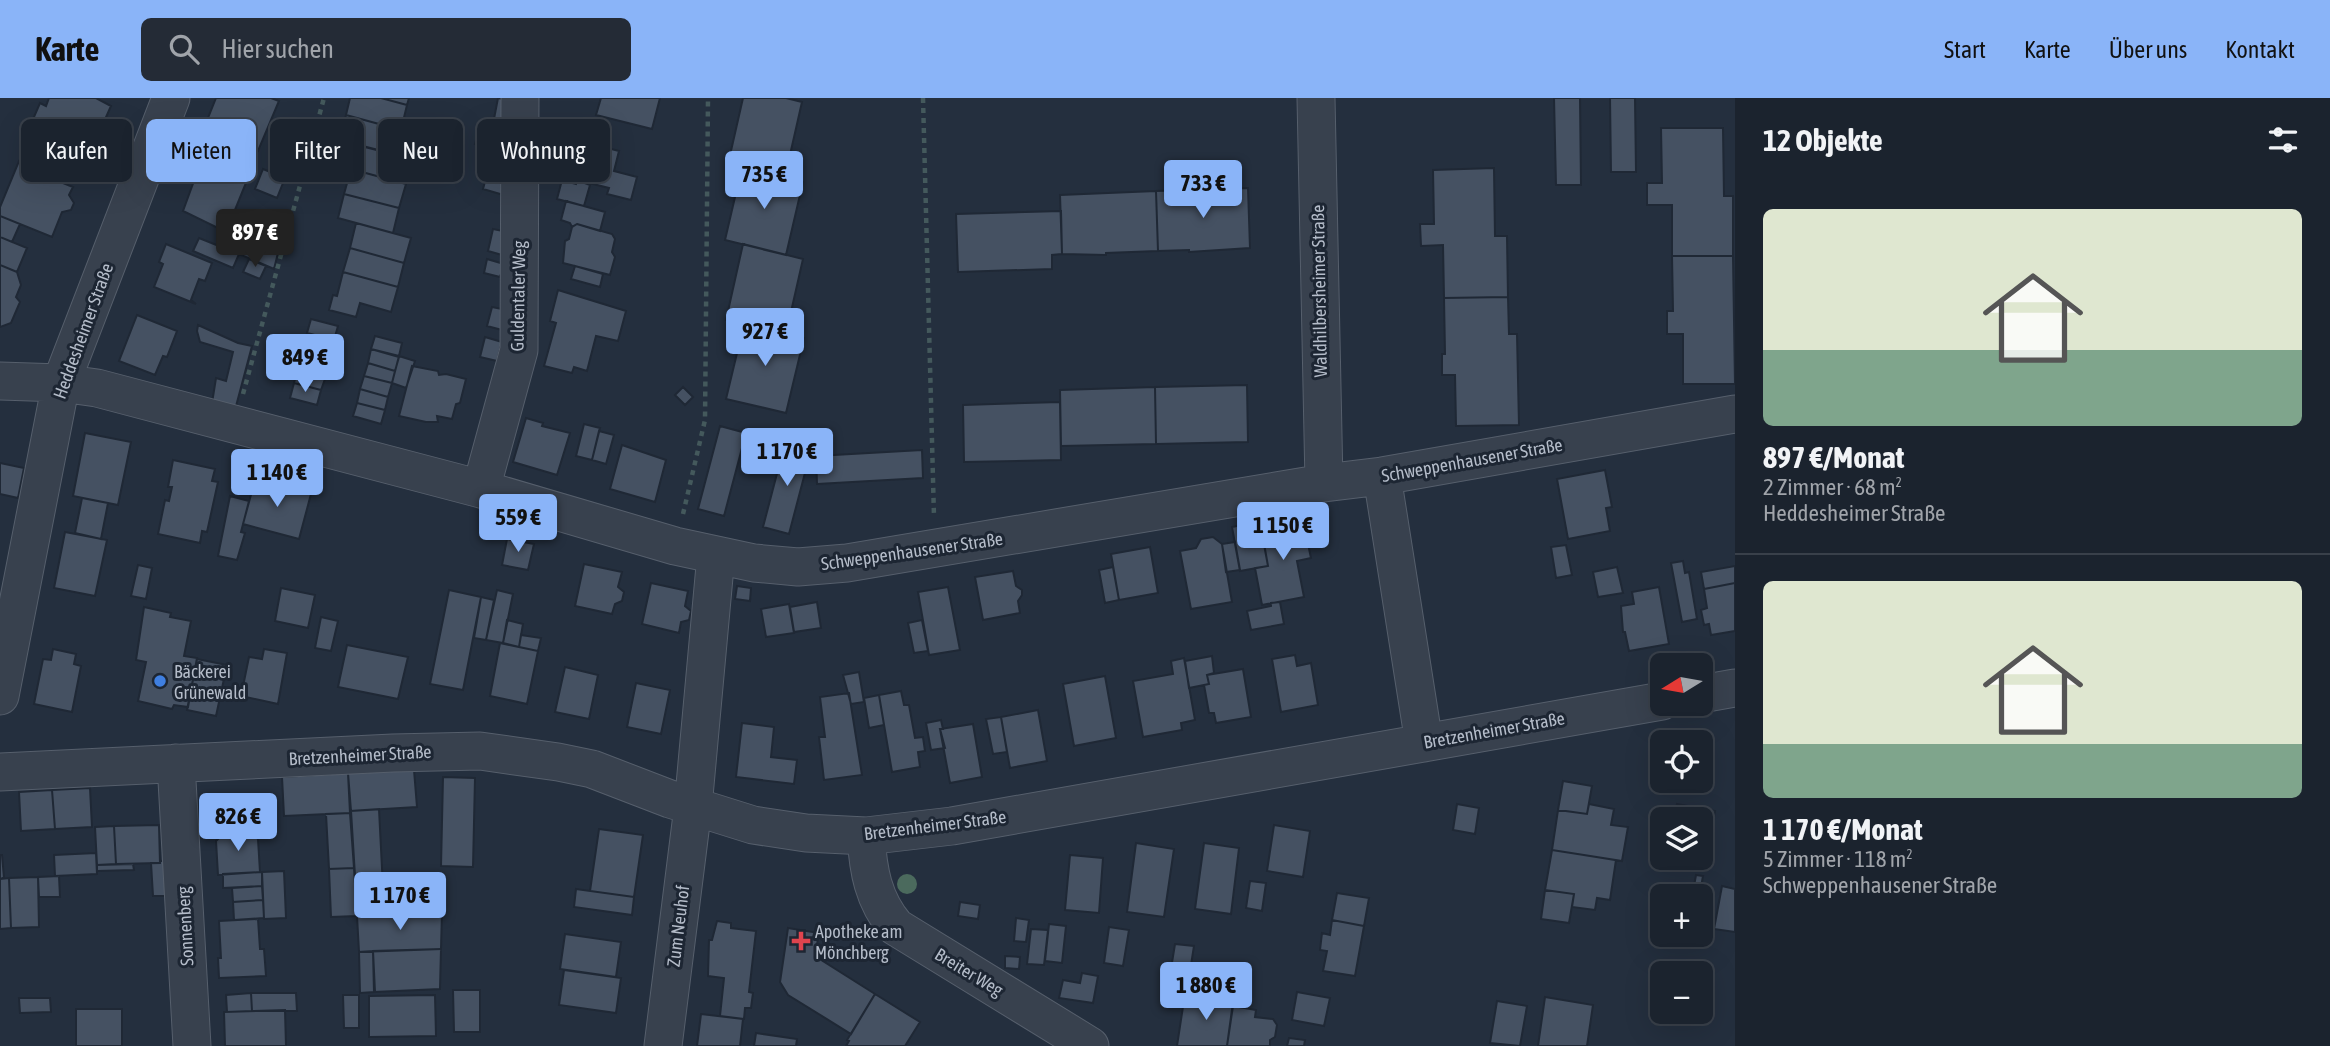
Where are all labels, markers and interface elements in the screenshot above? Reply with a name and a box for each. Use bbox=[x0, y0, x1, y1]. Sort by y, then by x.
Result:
search box bbox=[141, 18, 631, 81]
text: Karte bbox=[35, 30, 99, 68]
icon: search bbox=[165, 30, 203, 68]
text: Hier suchen bbox=[221, 34, 334, 64]
text: Start bbox=[1944, 36, 1986, 63]
text: Karte bbox=[2024, 36, 2071, 63]
text: Über uns bbox=[2109, 36, 2187, 63]
text: Kontakt bbox=[2225, 36, 2295, 63]
chip: Kaufen bbox=[21, 119, 132, 182]
chip: Mieten bbox=[146, 119, 256, 182]
chip: Filter bbox=[270, 119, 364, 182]
chip: Neu bbox=[378, 119, 463, 182]
chip: Wohnung bbox=[477, 119, 610, 182]
icon: filters bbox=[2264, 121, 2302, 159]
text: 12 Objekte bbox=[1763, 123, 1883, 157]
pin: 735 € bbox=[715, 152, 813, 211]
pin: 733 € bbox=[1154, 160, 1252, 220]
text: 735 € bbox=[741, 161, 787, 187]
text: 733 € bbox=[1180, 170, 1226, 196]
street label: Waldhilbersheimer Straße bbox=[1307, 205, 1331, 377]
pin: 897 € bbox=[206, 209, 304, 269]
text: 897 € bbox=[232, 219, 278, 245]
street label: Guldentaler Weg bbox=[507, 240, 529, 352]
icon: home bbox=[1970, 255, 2096, 381]
street label: Heddesheimer Straße bbox=[49, 260, 117, 402]
pin: 927 € bbox=[716, 308, 814, 368]
text: 927 € bbox=[742, 318, 788, 344]
pin: 849 € bbox=[256, 334, 354, 394]
text: 849 € bbox=[282, 344, 328, 370]
pin: 1 170 € bbox=[722, 428, 852, 488]
street label: Schweppenhausener Straße bbox=[1380, 434, 1564, 486]
text: 1 170 € bbox=[757, 438, 817, 464]
text: 897 €/Monat bbox=[1763, 440, 1904, 474]
pin: 1 140 € bbox=[212, 450, 342, 509]
text: 1 140 € bbox=[247, 459, 307, 485]
text: 2 Zimmer · 68 m² bbox=[1763, 474, 1902, 500]
pin: 559 € bbox=[469, 494, 567, 554]
text: Heddesheimer Straße bbox=[1763, 500, 1945, 526]
pin: 1 150 € bbox=[1218, 503, 1348, 562]
text: 559 € bbox=[495, 504, 541, 530]
text: 1 150 € bbox=[1253, 512, 1313, 538]
street label: Schweppenhausener Straße bbox=[820, 528, 1004, 574]
icon: home bbox=[1970, 627, 2096, 753]
north arrow bbox=[1650, 653, 1713, 716]
map controls bbox=[1650, 653, 1713, 1024]
place label: Bäckerei Grünewald bbox=[174, 661, 246, 703]
marker: Bäckerei Grünewald bbox=[152, 673, 168, 689]
street label: Bretzenheimer Straße bbox=[1422, 707, 1566, 753]
button: locate bbox=[1650, 730, 1713, 793]
street label: Bretzenheimer Straße bbox=[288, 741, 432, 769]
pin: 826 € bbox=[189, 794, 287, 853]
text: 826 € bbox=[215, 803, 261, 829]
street label: Bretzenheimer Straße bbox=[863, 806, 1007, 844]
button: layers bbox=[1650, 807, 1713, 870]
text: 1 170 €/Monat bbox=[1763, 812, 1923, 846]
text: 5 Zimmer · 118 m² bbox=[1763, 846, 1913, 872]
pin: 1 170 € bbox=[335, 872, 465, 932]
text: Schweppenhausener Straße bbox=[1763, 872, 1997, 898]
text: 1 170 € bbox=[370, 882, 430, 908]
street label: Zum Neuhof bbox=[663, 884, 693, 968]
button: + bbox=[1650, 884, 1713, 947]
street label: Sonnenberg bbox=[172, 885, 198, 966]
place label: Apotheke am Mönchberg bbox=[815, 921, 902, 963]
marker: Apotheke am Mönchberg bbox=[793, 933, 809, 949]
street label: Breiter Weg bbox=[931, 944, 1007, 1001]
button: − bbox=[1650, 961, 1713, 1024]
pin: 1 880 € bbox=[1141, 962, 1271, 1022]
text: 1 880 € bbox=[1176, 972, 1236, 998]

